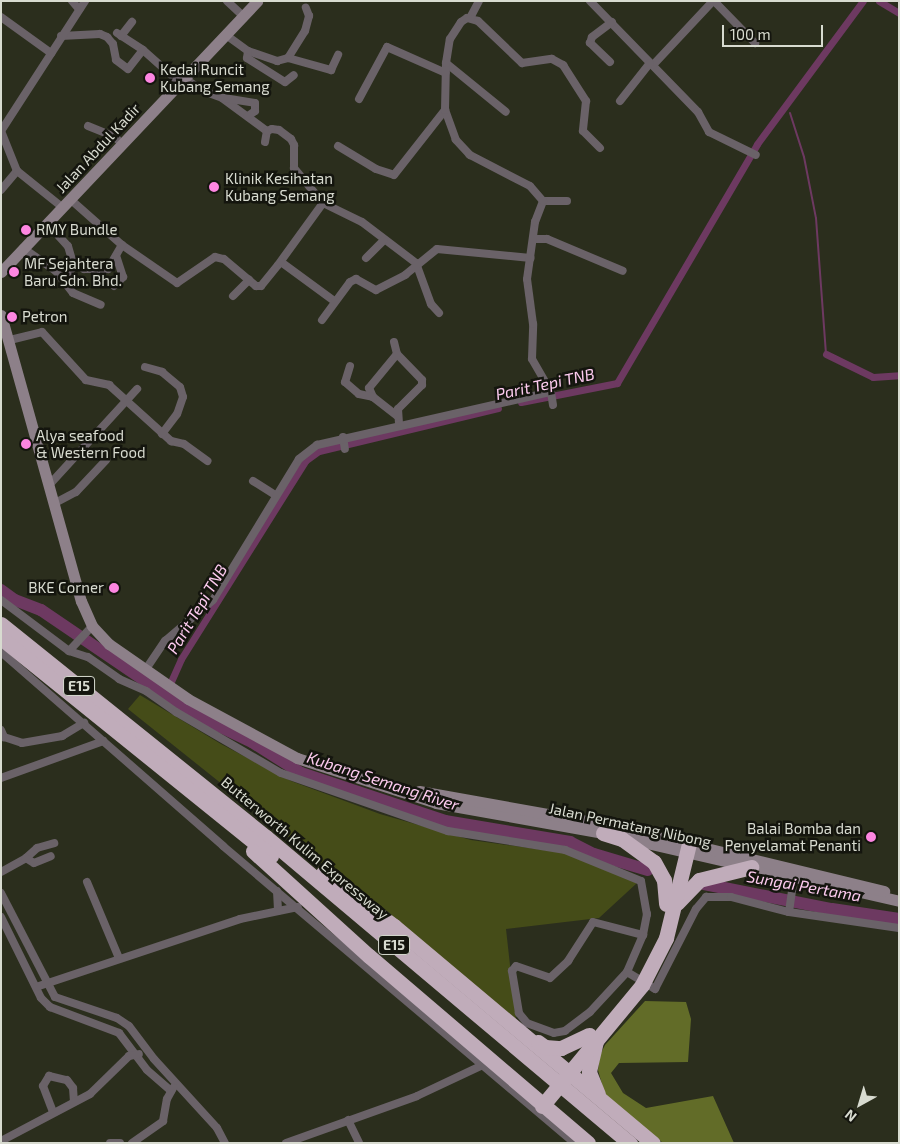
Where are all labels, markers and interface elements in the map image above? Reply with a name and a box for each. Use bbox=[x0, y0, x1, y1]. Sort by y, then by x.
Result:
scale bar bbox=[725, 15, 826, 47]
text: 100 m bbox=[730, 25, 771, 43]
place label: Kedai Runcit Kubang Semang bbox=[160, 60, 269, 95]
marker: Kedai Runcit Kubang Semang bbox=[144, 72, 156, 84]
street label: Jalan Abdul Kadir bbox=[52, 99, 144, 197]
place label: Klinik Kesihatan Kubang Semang bbox=[225, 169, 334, 204]
marker: Klinik Kesihatan Kubang Semang bbox=[207, 180, 221, 194]
place label: RMY Bundle bbox=[36, 221, 118, 239]
marker: RMY Bundle bbox=[20, 224, 32, 236]
place label: MF Sejahtera Baru Sdn. Bhd. bbox=[24, 254, 122, 289]
marker: MF Sejahtera Baru Sdn. Bhd. bbox=[8, 266, 20, 278]
place label: Petron bbox=[22, 308, 68, 326]
marker: Petron bbox=[6, 311, 18, 323]
water label: Parit Tepi TNB bbox=[493, 364, 597, 404]
place label: Alya seafood & Western Food bbox=[36, 426, 146, 461]
marker: Alya seafood & Western Food bbox=[20, 438, 32, 450]
water label: Parit Tepi TNB bbox=[163, 561, 231, 657]
place label: BKE Corner bbox=[28, 579, 104, 597]
marker: BKE Corner bbox=[108, 582, 120, 594]
road number: E15 bbox=[63, 674, 95, 698]
water label: Kubang Semang River bbox=[305, 747, 461, 815]
street label: Butterworth Kulim Expressway bbox=[218, 773, 392, 923]
street label: Jalan Permatang Nibong bbox=[547, 799, 713, 851]
place label: Balai Bomba dan Penyelamat Penanti bbox=[725, 819, 861, 854]
marker: Balai Bomba dan Penyelamat Penanti bbox=[865, 831, 877, 843]
water label: Sungai Pertama bbox=[745, 866, 863, 906]
road number: E15 bbox=[378, 934, 410, 956]
north arrow bbox=[835, 1079, 885, 1129]
text: N bbox=[841, 1106, 860, 1126]

